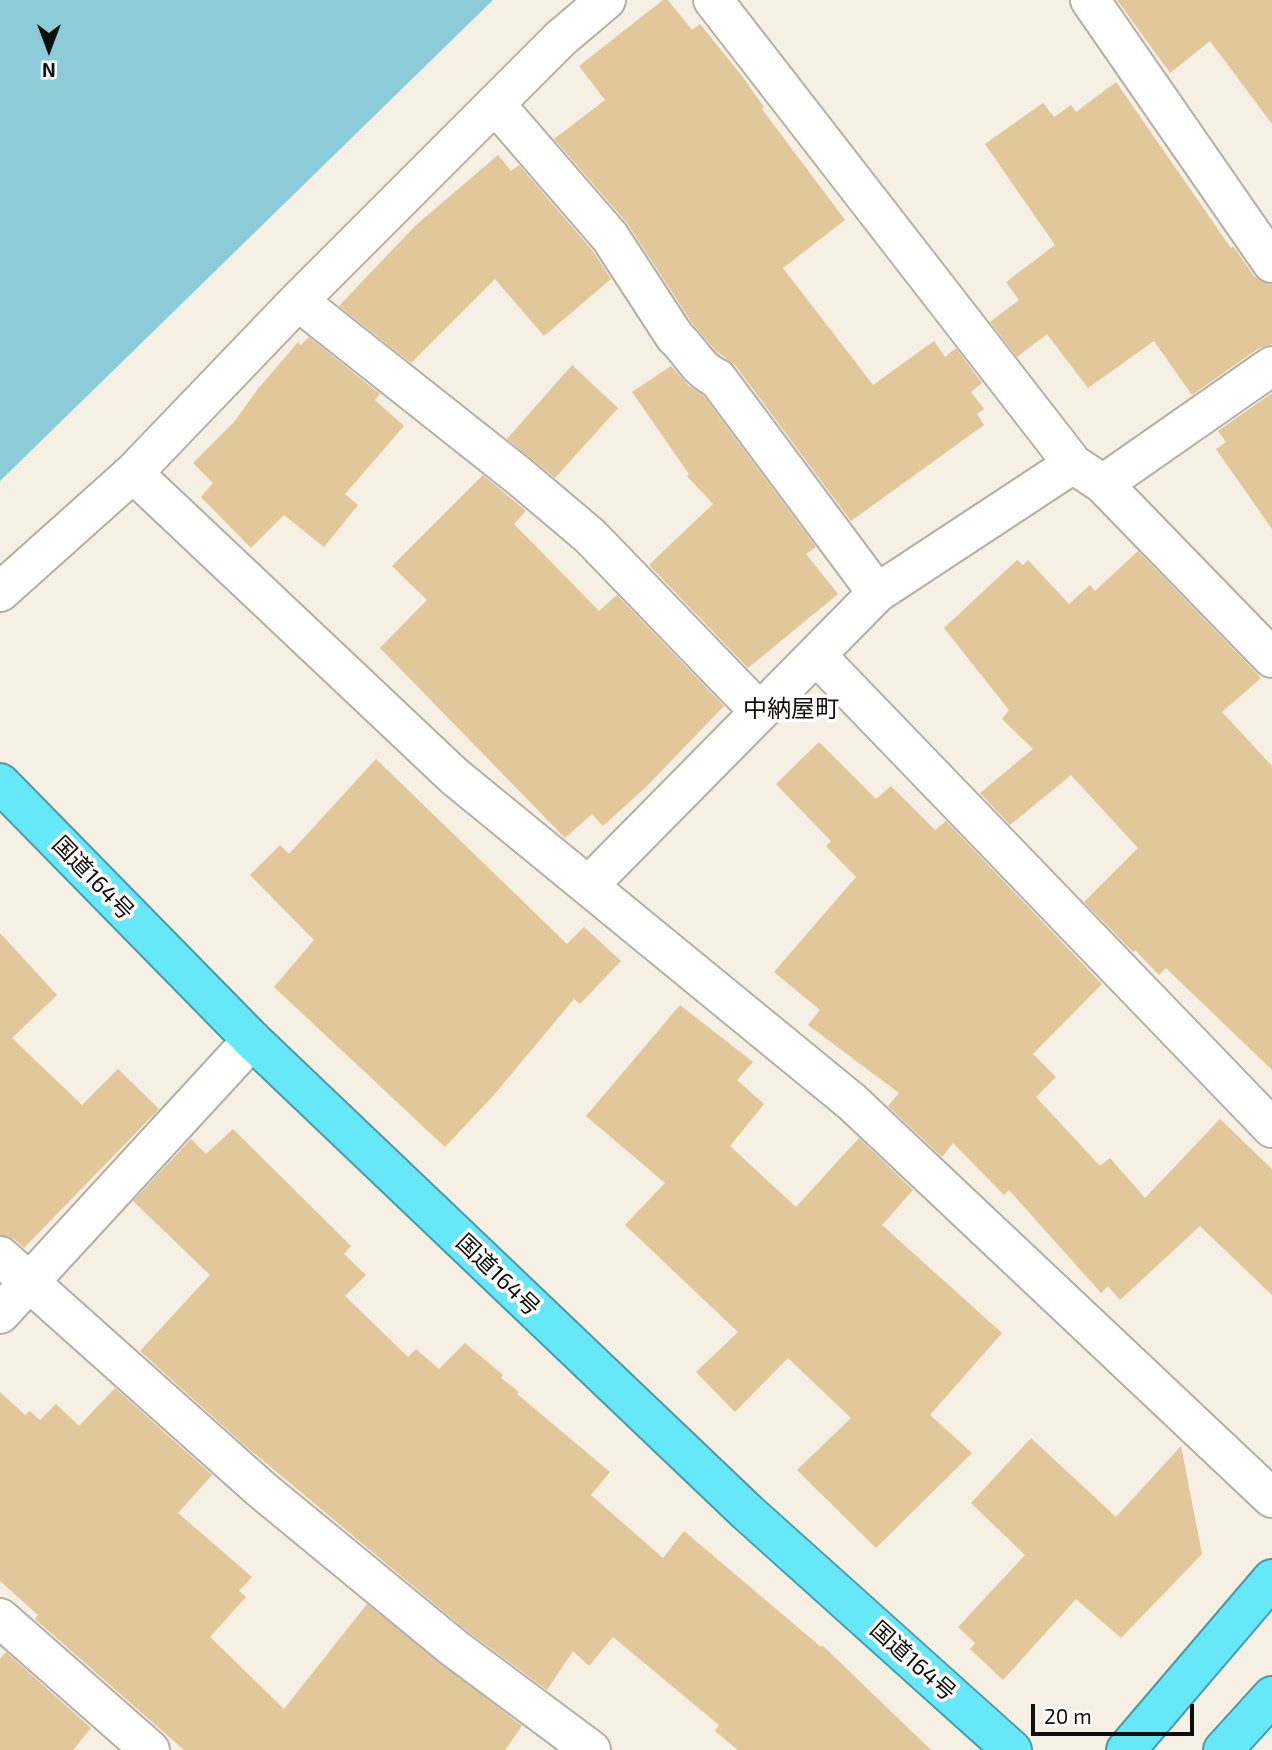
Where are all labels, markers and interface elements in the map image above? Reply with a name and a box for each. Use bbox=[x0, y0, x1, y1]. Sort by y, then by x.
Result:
north arrow bbox=[14, 14, 84, 84]
text: N bbox=[42, 59, 56, 82]
district label: 中納屋町 bbox=[743, 695, 839, 723]
street label: 国道164号 bbox=[46, 830, 140, 926]
street label: 国道164号 bbox=[450, 1228, 546, 1322]
street label: 国道164号 bbox=[865, 1615, 961, 1707]
scale bar bbox=[1034, 1690, 1197, 1734]
text: 20 m bbox=[1044, 1703, 1092, 1728]

